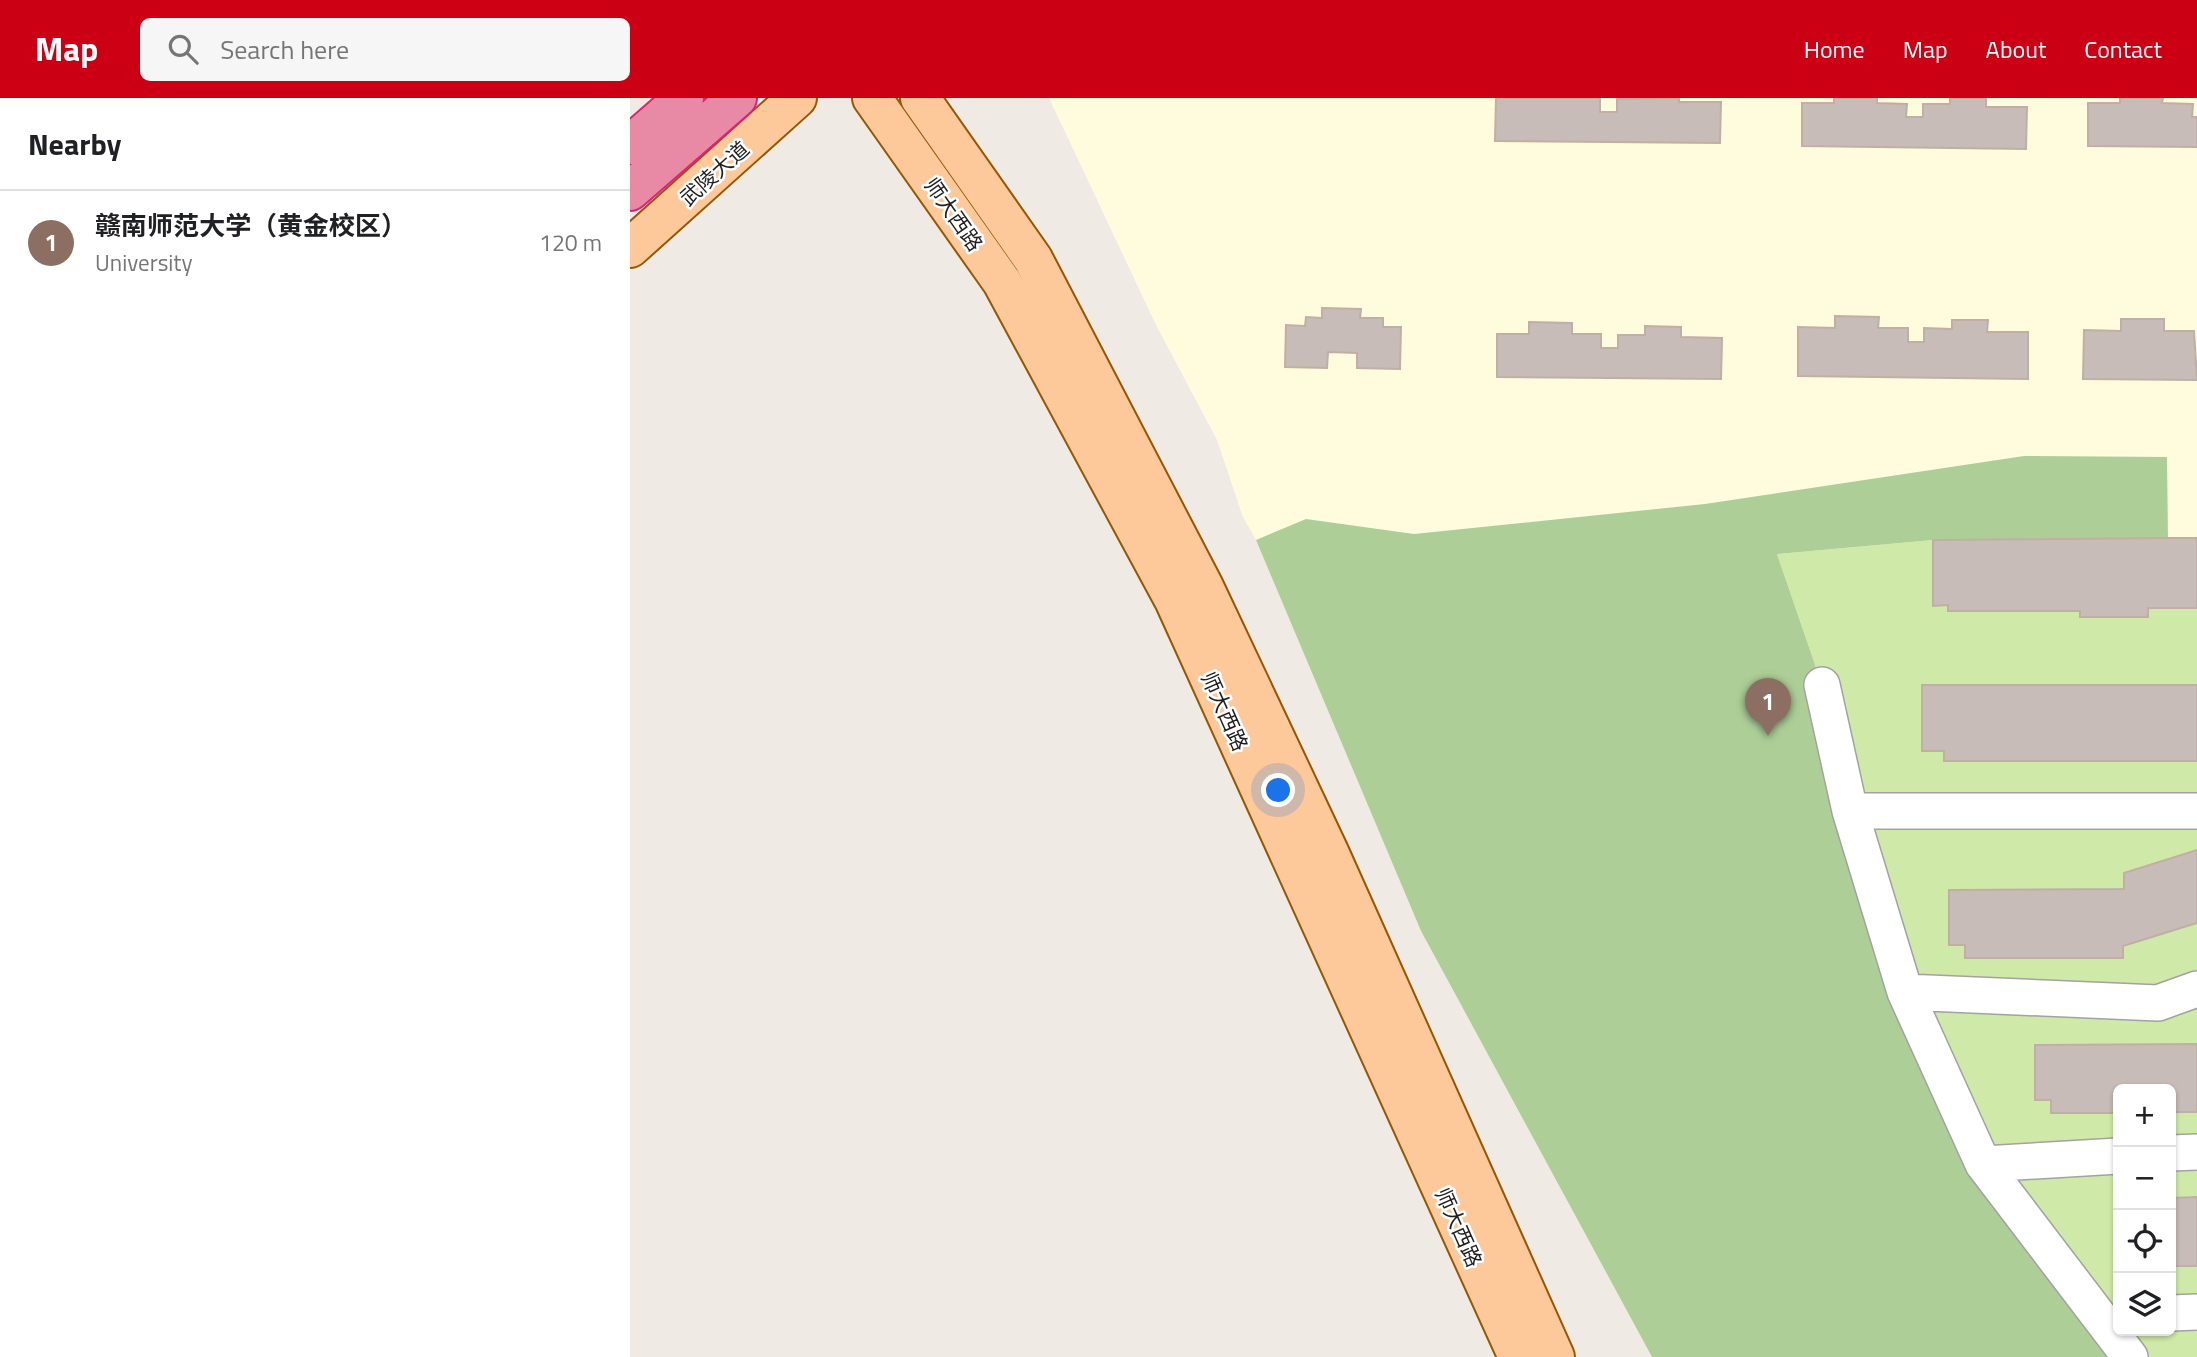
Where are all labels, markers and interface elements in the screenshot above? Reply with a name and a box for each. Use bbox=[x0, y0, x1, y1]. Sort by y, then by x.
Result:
search box bbox=[140, 18, 630, 81]
text: Map bbox=[35, 24, 98, 74]
icon: search bbox=[164, 30, 202, 68]
text: Search here bbox=[220, 30, 349, 69]
text: Home bbox=[1804, 31, 1865, 67]
text: Map bbox=[1903, 31, 1948, 67]
text: About bbox=[1986, 31, 2046, 67]
text: Contact bbox=[2084, 31, 2162, 67]
text: Nearby bbox=[28, 121, 121, 167]
street label: 武陵大道 bbox=[672, 133, 756, 213]
street label: 师大西路 bbox=[917, 170, 991, 258]
text: 赣南师范大学（黄金校区） bbox=[95, 206, 407, 245]
text: 1 bbox=[45, 225, 57, 260]
text: 120 m bbox=[539, 225, 602, 260]
text: University bbox=[95, 245, 193, 280]
street label: 师大西路 bbox=[1193, 666, 1257, 756]
pin: 1 bbox=[1745, 678, 1791, 736]
your location bbox=[1261, 773, 1295, 807]
map controls bbox=[2113, 1084, 2176, 1336]
button: + bbox=[2113, 1084, 2176, 1147]
button: − bbox=[2113, 1147, 2176, 1210]
street label: 师大西路 bbox=[1427, 1182, 1491, 1272]
button: locate bbox=[2113, 1210, 2176, 1273]
button: layers bbox=[2113, 1273, 2176, 1336]

